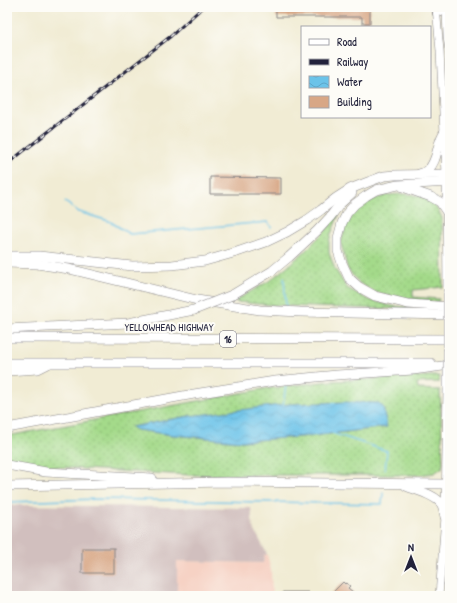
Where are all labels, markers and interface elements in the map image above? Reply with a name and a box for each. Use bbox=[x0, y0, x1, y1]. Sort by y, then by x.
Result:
legend bbox=[301, 26, 431, 118]
text: Road bbox=[337, 33, 357, 50]
text: Railway bbox=[337, 53, 368, 70]
text: Water bbox=[337, 73, 363, 90]
text: Building bbox=[337, 93, 372, 110]
street label: YELLOWHEAD HIGHWAY bbox=[124, 320, 214, 334]
road number: 16 bbox=[220, 331, 236, 347]
north arrow bbox=[391, 537, 431, 577]
text: N bbox=[408, 540, 414, 554]

